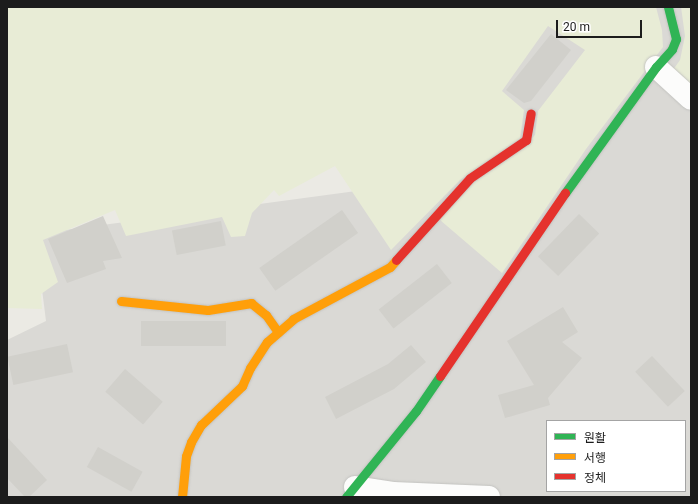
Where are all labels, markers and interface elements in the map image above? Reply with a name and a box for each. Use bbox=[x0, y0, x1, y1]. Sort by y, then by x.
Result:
scale bar bbox=[558, 12, 644, 38]
text: 20 m bbox=[563, 20, 590, 34]
legend bbox=[546, 420, 686, 492]
text: 원활 bbox=[584, 431, 606, 445]
text: 서행 bbox=[584, 451, 606, 465]
text: 정체 bbox=[584, 471, 606, 485]

